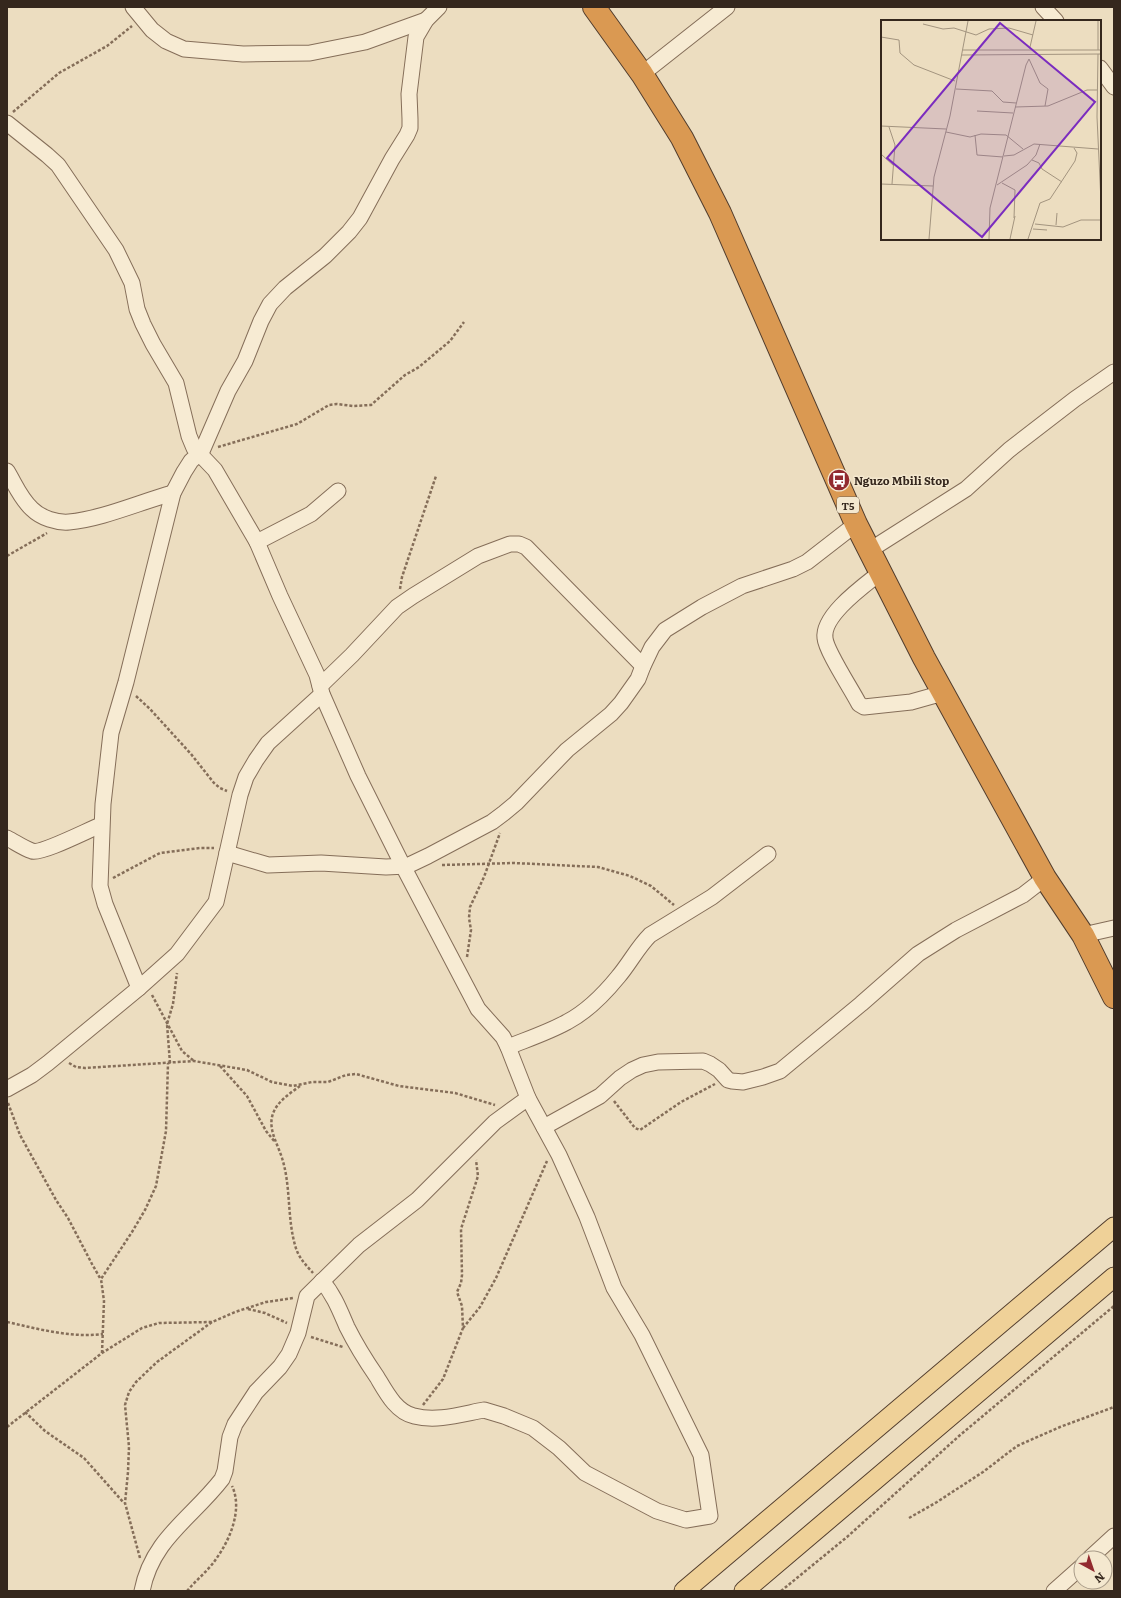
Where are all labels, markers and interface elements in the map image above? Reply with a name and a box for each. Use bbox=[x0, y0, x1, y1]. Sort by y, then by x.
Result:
inset map bbox=[881, 20, 1101, 240]
bus stop icon: Nguzo Mbili Stop bbox=[826, 467, 852, 493]
place label: Nguzo Mbili Stop bbox=[854, 472, 949, 488]
road number: T5 bbox=[837, 497, 859, 513]
north arrow bbox=[1073, 1550, 1113, 1590]
text: N bbox=[1091, 1569, 1109, 1588]

